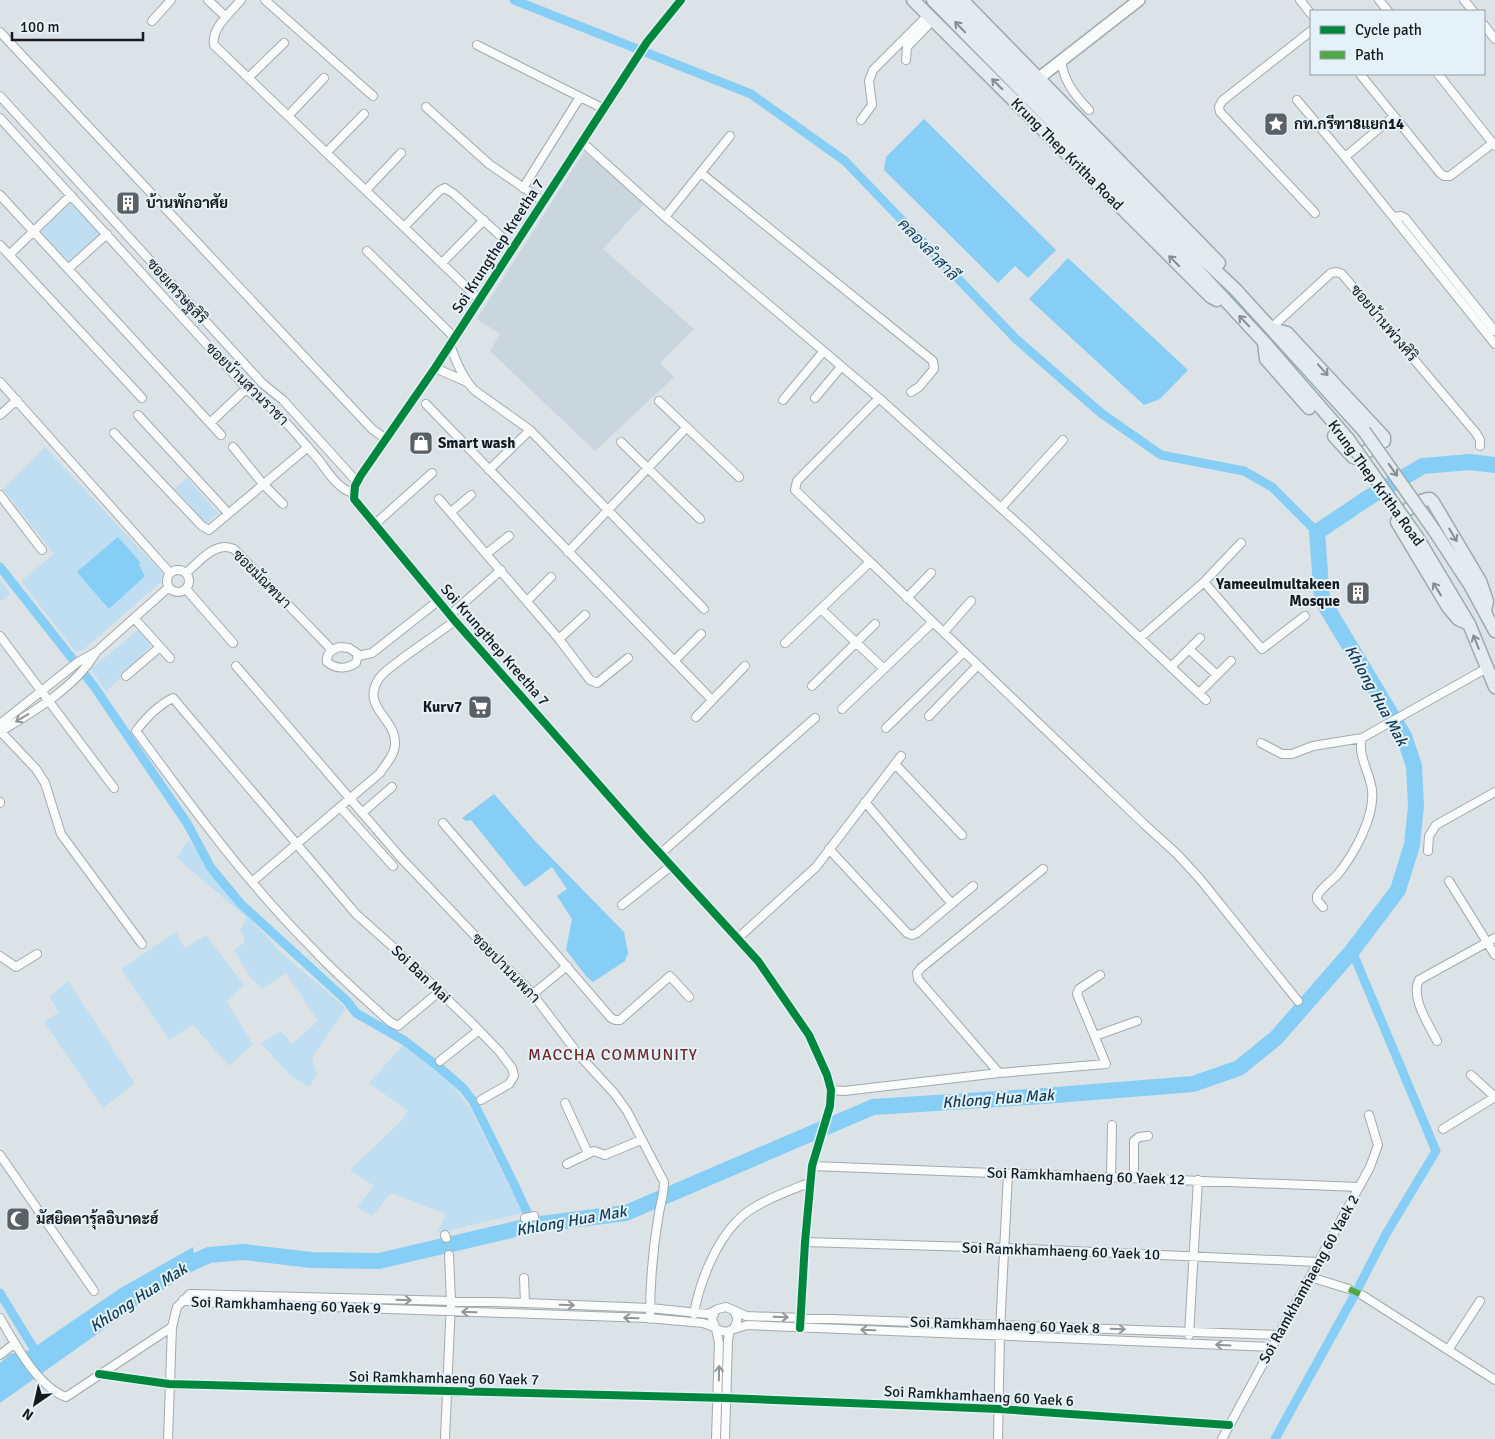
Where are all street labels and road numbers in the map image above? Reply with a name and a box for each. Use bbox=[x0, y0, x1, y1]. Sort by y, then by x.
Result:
street label: Krung Thep Kritha Road bbox=[1007, 94, 1127, 214]
street label: Soi Krungthep Kreetha 7 bbox=[448, 176, 548, 316]
street label: ซอยเศรษฐสิริ bbox=[142, 255, 211, 328]
street label: ซอยบ้านพ่วงศิริ bbox=[1347, 280, 1422, 365]
street label: ซอยบ้านสวนราชา bbox=[202, 338, 293, 429]
street label: Krung Thep Kritha Road bbox=[1324, 416, 1428, 550]
street label: ซอยมัณฑนา bbox=[229, 546, 295, 612]
street label: Soi Krungthep Kreetha 7 bbox=[437, 580, 553, 710]
street label: ซอยปานนพภา bbox=[468, 929, 544, 1007]
street label: Soi Ban Mai bbox=[388, 941, 454, 1007]
street label: Soi Ramkhamhaeng 60 Yaek 12 bbox=[987, 1164, 1185, 1188]
street label: Soi Ramkhamhaeng 60 Yaek 2 bbox=[1255, 1191, 1363, 1367]
street label: Soi Ramkhamhaeng 60 Yaek 10 bbox=[962, 1239, 1160, 1263]
street label: Soi Ramkhamhaeng 60 Yaek 9 bbox=[191, 1293, 381, 1317]
street label: Soi Ramkhamhaeng 60 Yaek 8 bbox=[910, 1313, 1100, 1337]
street label: Soi Ramkhamhaeng 60 Yaek 7 bbox=[349, 1367, 539, 1389]
street label: Soi Ramkhamhaeng 60 Yaek 6 bbox=[884, 1382, 1074, 1410]

